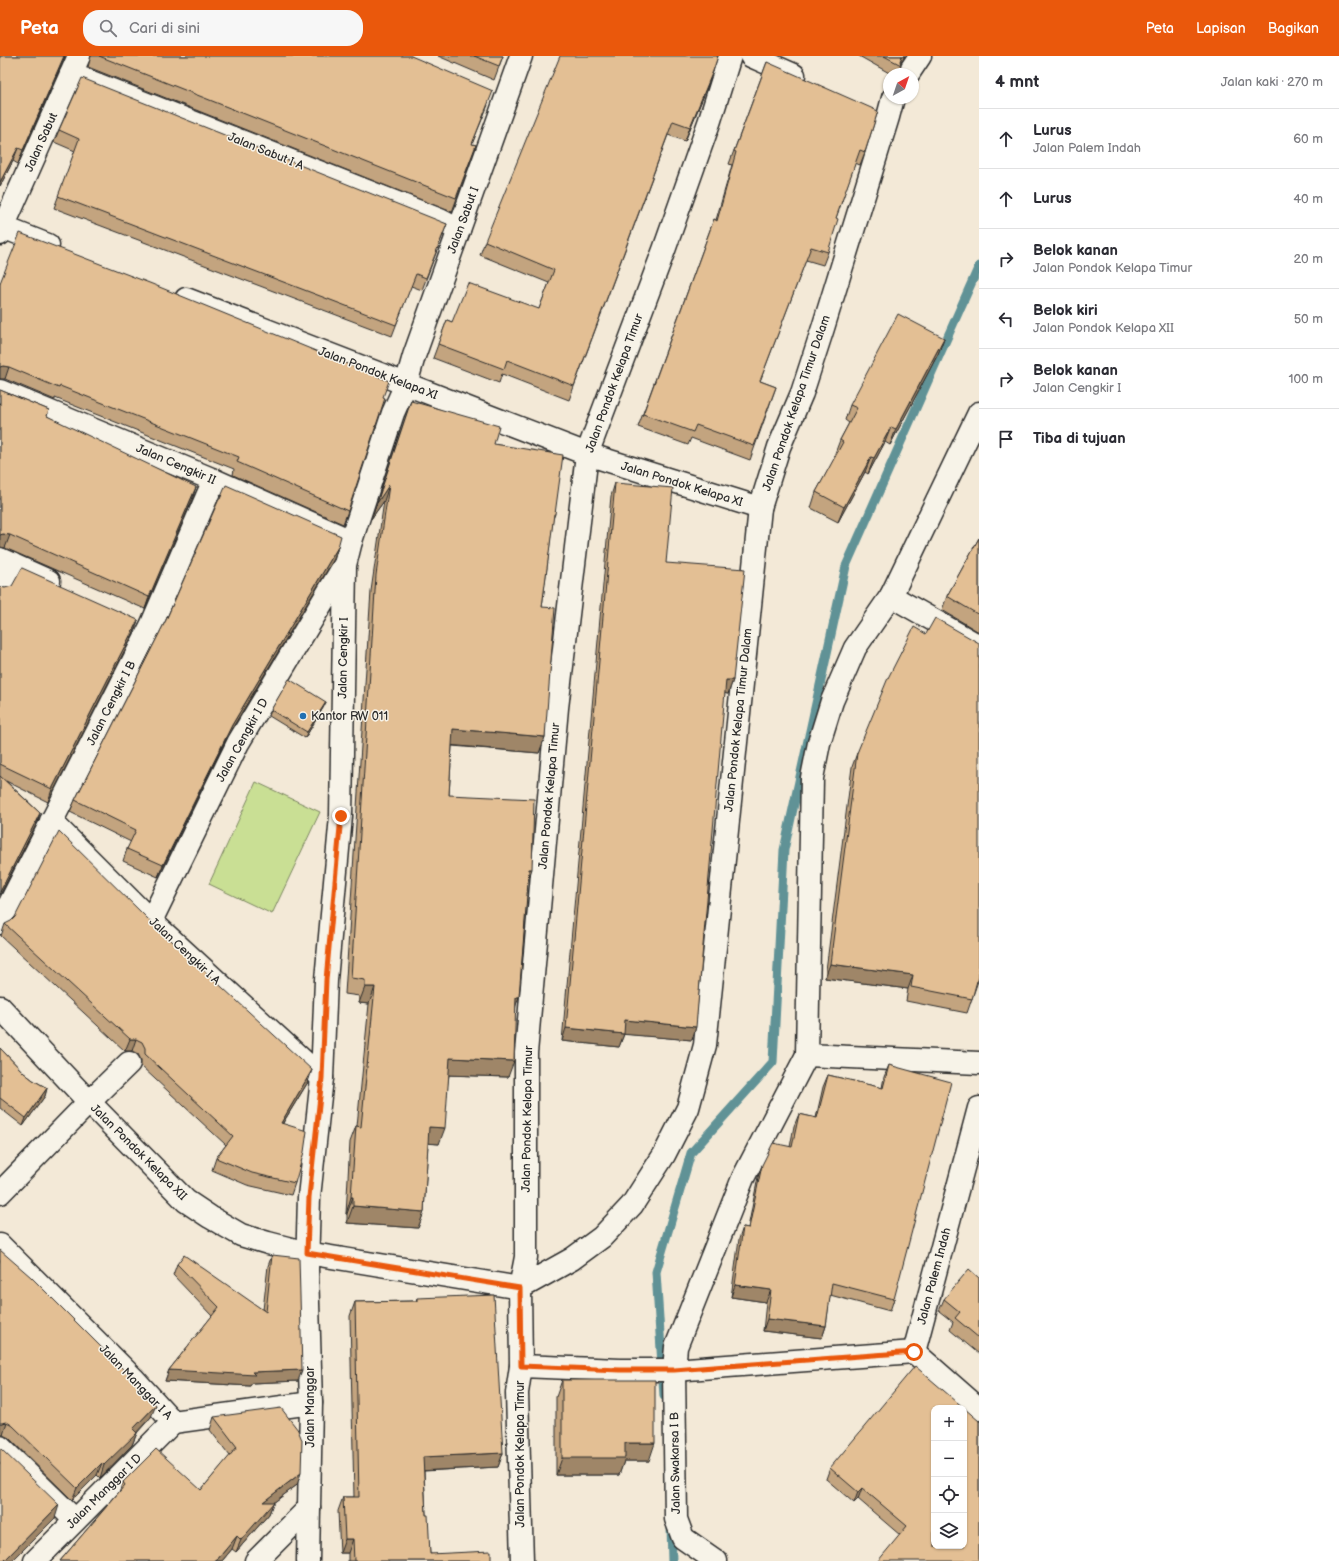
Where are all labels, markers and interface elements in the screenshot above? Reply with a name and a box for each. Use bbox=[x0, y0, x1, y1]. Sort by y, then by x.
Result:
search box bbox=[83, 10, 363, 46]
text: Peta bbox=[20, 17, 59, 40]
icon: search bbox=[97, 17, 119, 39]
text: Cari di sini bbox=[129, 19, 200, 38]
text: Peta bbox=[1146, 20, 1174, 37]
text: Lapisan bbox=[1196, 20, 1246, 37]
text: Bagikan bbox=[1268, 20, 1319, 37]
north arrow bbox=[883, 68, 919, 104]
text: 4 mnt bbox=[995, 72, 1039, 92]
text: Jalan kaki · 270 m bbox=[1221, 74, 1323, 90]
street label: Jalan Sabut bbox=[22, 110, 61, 174]
text: Lurus bbox=[1033, 121, 1072, 140]
icon: ahead bbox=[995, 128, 1017, 150]
street label: Jalan Sabut I A bbox=[226, 129, 307, 174]
text: 60 m bbox=[1293, 131, 1323, 147]
text: Jalan Palem Indah bbox=[1033, 140, 1141, 156]
street label: Jalan Sabut I bbox=[444, 184, 483, 256]
icon: ahead bbox=[995, 188, 1017, 210]
text: Lurus bbox=[1033, 189, 1072, 208]
text: 40 m bbox=[1293, 191, 1323, 207]
text: Belok kanan bbox=[1033, 241, 1118, 260]
icon: right bbox=[995, 248, 1017, 270]
text: 20 m bbox=[1293, 251, 1323, 267]
text: Jalan Pondok Kelapa Timur bbox=[1033, 260, 1192, 276]
text: Belok kiri bbox=[1033, 301, 1098, 320]
icon: left bbox=[995, 308, 1017, 330]
street label: Jalan Pondok Kelapa Timur bbox=[582, 311, 647, 455]
text: 50 m bbox=[1294, 311, 1323, 327]
street label: Jalan Pondok Kelapa Timur Dalam bbox=[759, 313, 834, 493]
text: Jalan Pondok Kelapa XII bbox=[1033, 320, 1174, 336]
street label: Jalan Pondok Kelapa XI bbox=[316, 344, 440, 403]
text: Belok kanan bbox=[1033, 361, 1118, 380]
icon: right bbox=[995, 368, 1017, 390]
text: 100 m bbox=[1288, 371, 1323, 387]
text: Jalan Cengkir I bbox=[1033, 380, 1121, 396]
icon: arrive bbox=[995, 428, 1017, 450]
text: Tiba di tujuan bbox=[1033, 429, 1126, 448]
street label: Jalan Cengkir II bbox=[134, 441, 218, 488]
street label: Jalan Pondok Kelapa XI bbox=[619, 459, 745, 510]
street label: Jalan Cengkir I bbox=[335, 617, 352, 699]
street label: Jalan Pondok Kelapa Timur Dalam bbox=[721, 627, 756, 813]
street label: Jalan Cengkir I B bbox=[84, 658, 139, 748]
street label: Jalan Cengkir I D bbox=[213, 695, 272, 785]
place label: Kantor RW 011 bbox=[311, 709, 388, 724]
marker: Kantor RW 011 bbox=[298, 711, 308, 721]
street label: Jalan Pondok Kelapa Timur bbox=[536, 722, 563, 870]
route end bbox=[332, 807, 350, 825]
street label: Jalan Cengkir I A bbox=[146, 914, 224, 989]
street label: Jalan Pondok Kelapa Timur bbox=[519, 1045, 536, 1193]
street label: Jalan Pondok Kelapa XII bbox=[87, 1101, 190, 1204]
street label: Jalan Palem Indah bbox=[914, 1226, 955, 1326]
street label: Jalan Manggar I A bbox=[96, 1342, 176, 1424]
route start bbox=[905, 1343, 923, 1361]
street label: Jalan Manggar bbox=[303, 1366, 318, 1448]
street label: Jalan Pondok Kelapa Timur bbox=[513, 1380, 528, 1527]
map controls bbox=[931, 1405, 967, 1549]
button: + bbox=[931, 1405, 967, 1441]
street label: Jalan Swakarsa I B bbox=[667, 1412, 684, 1514]
button: − bbox=[931, 1441, 967, 1477]
street label: Jalan Manggar I D bbox=[64, 1450, 145, 1532]
button: locate bbox=[931, 1477, 967, 1513]
button: layers bbox=[931, 1513, 967, 1549]

